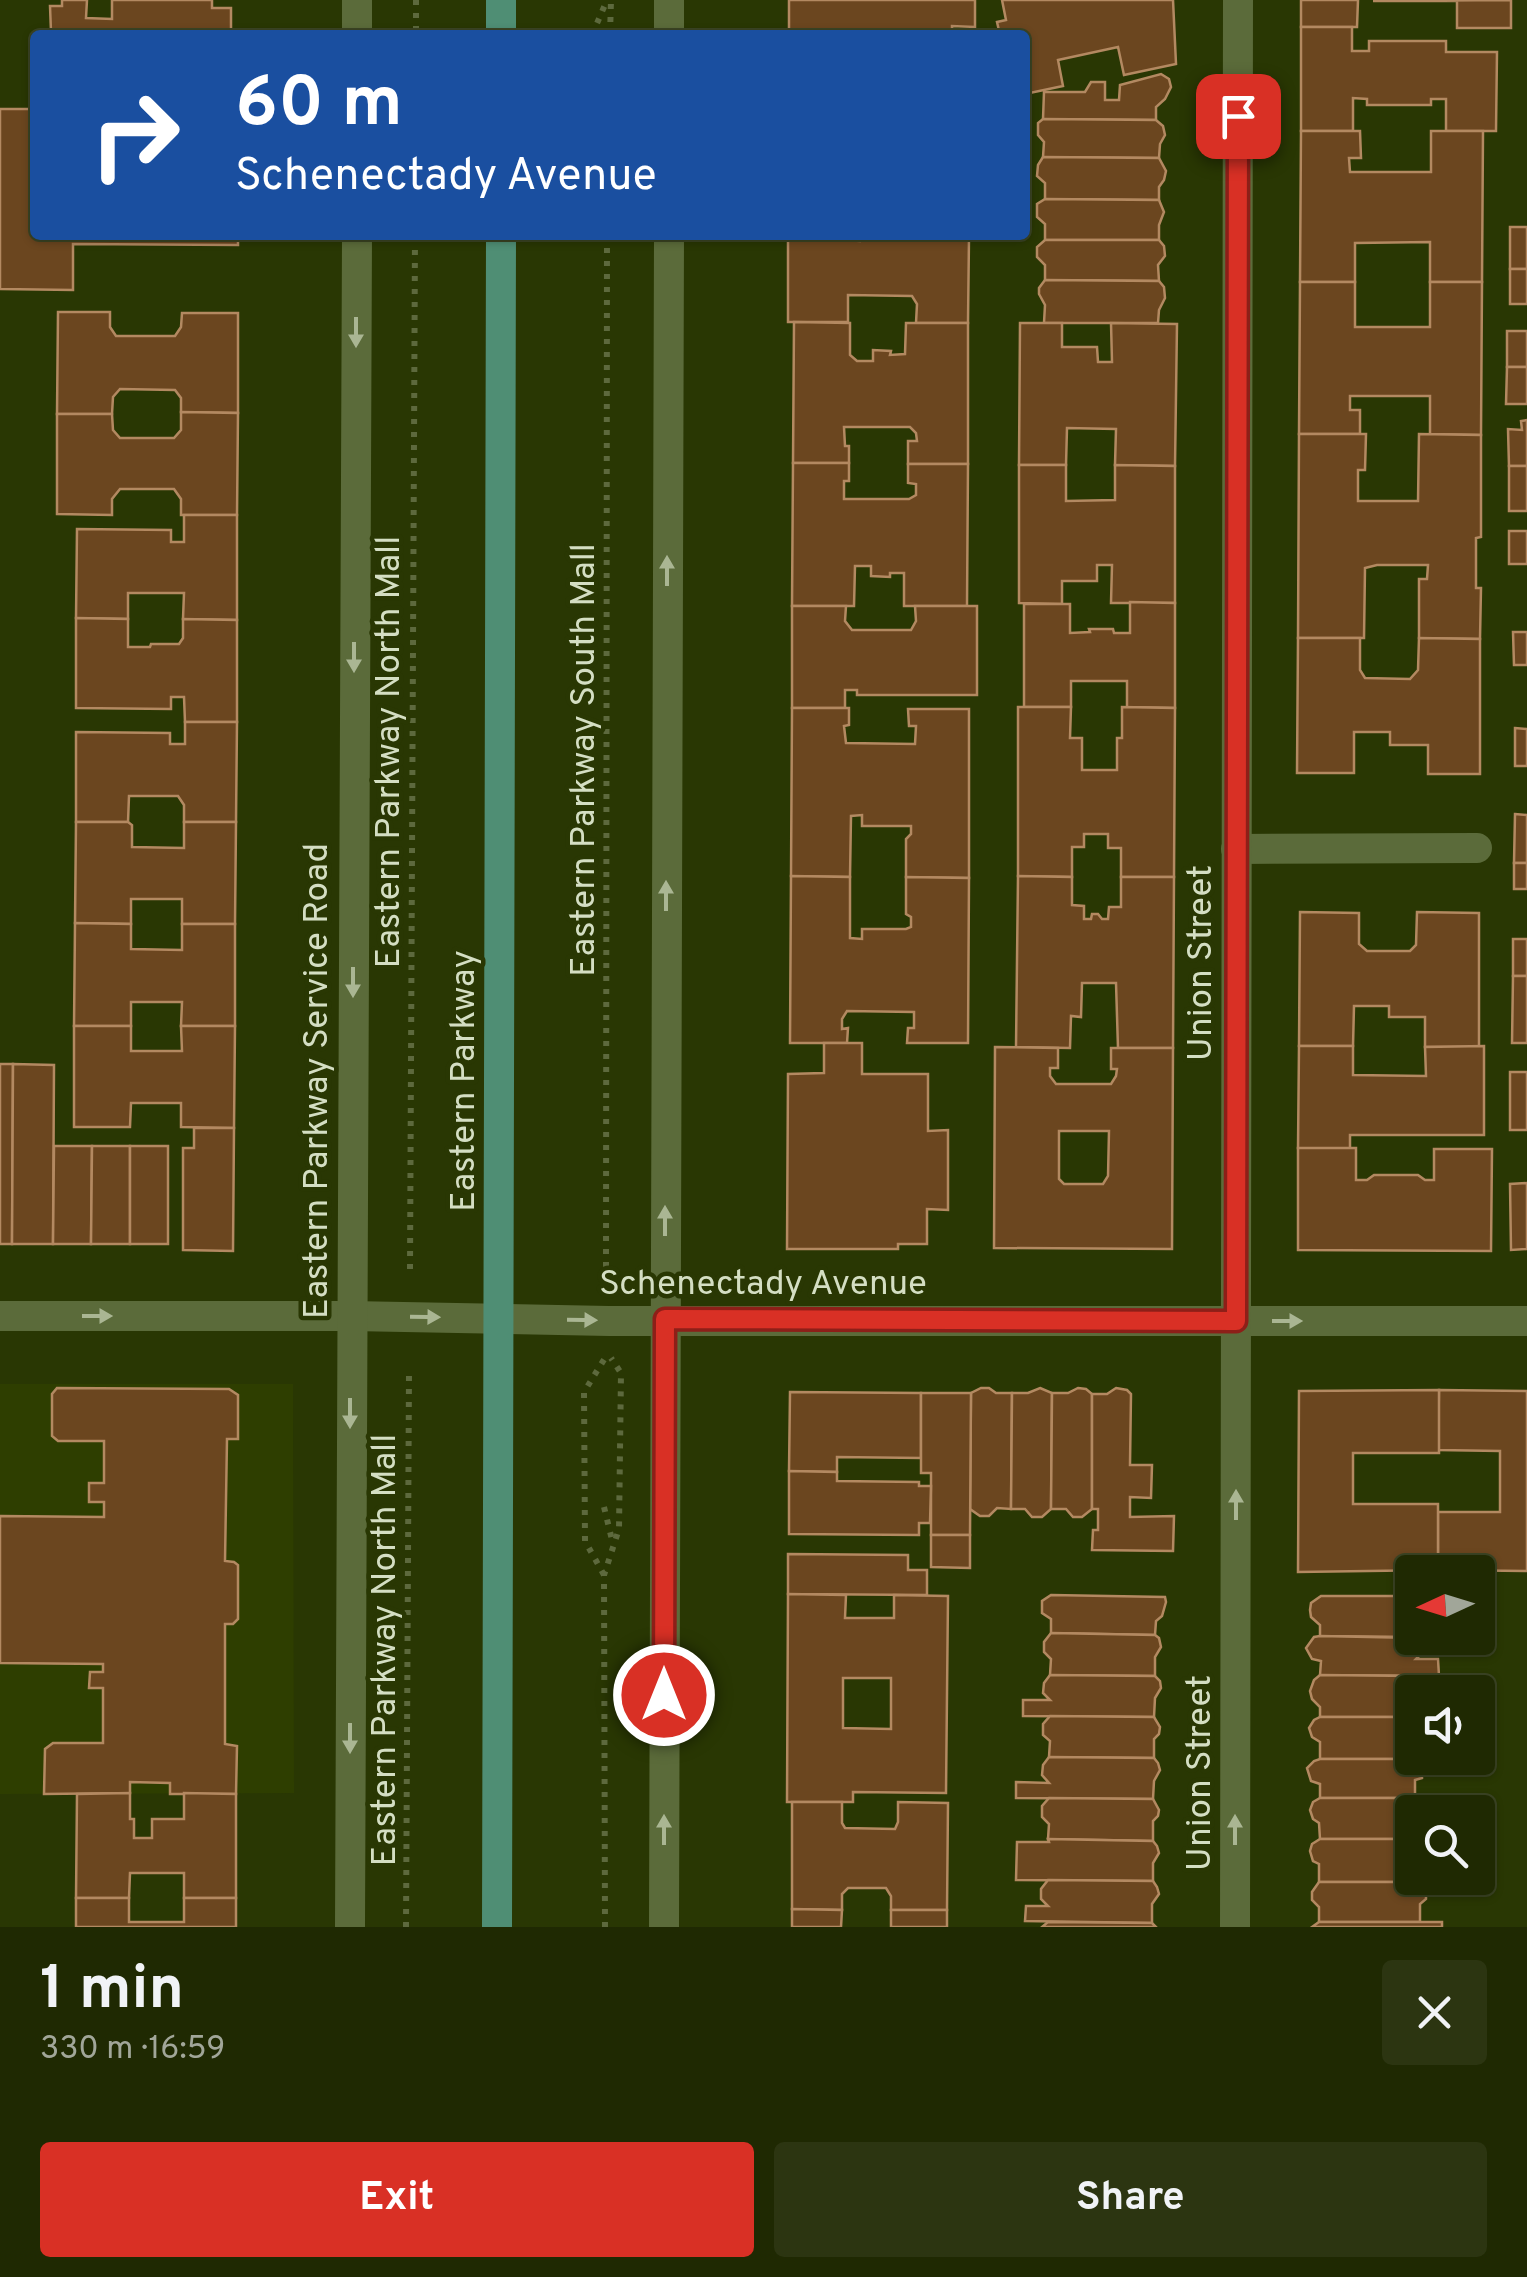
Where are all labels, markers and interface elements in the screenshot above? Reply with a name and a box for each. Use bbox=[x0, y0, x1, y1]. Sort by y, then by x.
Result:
text: 60 m bbox=[235, 62, 403, 151]
icon: right bbox=[70, 70, 200, 200]
pin bbox=[1196, 74, 1281, 159]
icon: arrive bbox=[1211, 89, 1266, 144]
text: Schenectady Avenue bbox=[235, 149, 657, 206]
one-way arrow bbox=[348, 317, 364, 349]
street label: Eastern Parkway North Mall bbox=[368, 536, 412, 968]
street label: Eastern Parkway South Mall bbox=[563, 543, 607, 977]
one-way arrow bbox=[659, 555, 675, 587]
one-way arrow bbox=[346, 642, 362, 674]
street label: Eastern Parkway Service Road bbox=[296, 843, 340, 1319]
street label: Union Street bbox=[1180, 865, 1224, 1061]
one-way arrow bbox=[658, 880, 674, 912]
street label: Eastern Parkway bbox=[443, 950, 487, 1212]
one-way arrow bbox=[345, 967, 361, 999]
one-way arrow bbox=[657, 1205, 673, 1237]
street label: Schenectady Avenue bbox=[599, 1263, 927, 1307]
one-way arrow bbox=[82, 1308, 114, 1324]
one-way arrow bbox=[410, 1309, 442, 1325]
one-way arrow bbox=[567, 1312, 599, 1328]
one-way arrow bbox=[1272, 1313, 1304, 1329]
one-way arrow bbox=[342, 1398, 358, 1430]
street label: Eastern Parkway North Mall bbox=[364, 1434, 408, 1866]
one-way arrow bbox=[1228, 1488, 1244, 1520]
north arrow bbox=[1395, 1555, 1495, 1655]
map controls bbox=[1395, 1555, 1495, 1895]
position arrow bbox=[612, 1643, 716, 1747]
street label: Union Street bbox=[1179, 1675, 1223, 1871]
button: sound bbox=[1395, 1675, 1495, 1775]
one-way arrow bbox=[342, 1723, 358, 1755]
button: search bbox=[1395, 1795, 1495, 1895]
one-way arrow bbox=[656, 1813, 672, 1845]
one-way arrow bbox=[1227, 1813, 1243, 1845]
text: 1 min bbox=[40, 1954, 184, 2030]
button: close bbox=[1382, 1960, 1487, 2065]
text: 330 m · 16:59 bbox=[40, 2030, 225, 2070]
button: Exit bbox=[40, 2142, 754, 2257]
button: Share bbox=[774, 2142, 1487, 2257]

